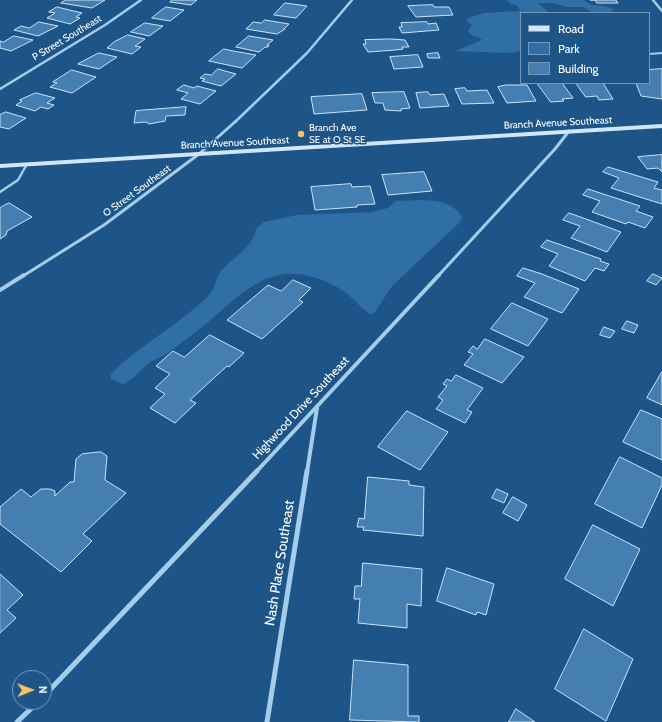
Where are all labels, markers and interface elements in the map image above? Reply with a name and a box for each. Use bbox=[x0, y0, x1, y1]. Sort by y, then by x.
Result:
legend bbox=[520, 12, 650, 84]
street label: P Street Southeast bbox=[30, 13, 104, 63]
text: Road bbox=[558, 21, 584, 36]
text: Park bbox=[558, 41, 580, 56]
text: Building bbox=[558, 61, 599, 76]
street label: Branch Avenue Southeast bbox=[504, 114, 612, 132]
place label: Branch Ave SE at O St SE bbox=[309, 122, 366, 146]
marker: Branch Ave SE at O St SE bbox=[296, 129, 306, 139]
street label: Branch Avenue Southeast bbox=[181, 134, 289, 152]
street label: O Street Southeast bbox=[101, 162, 173, 220]
street label: Highwood Drive Southeast bbox=[250, 354, 352, 462]
street label: Nash Place Southeast bbox=[262, 499, 298, 627]
north arrow bbox=[12, 670, 52, 710]
text: N bbox=[36, 686, 50, 694]

